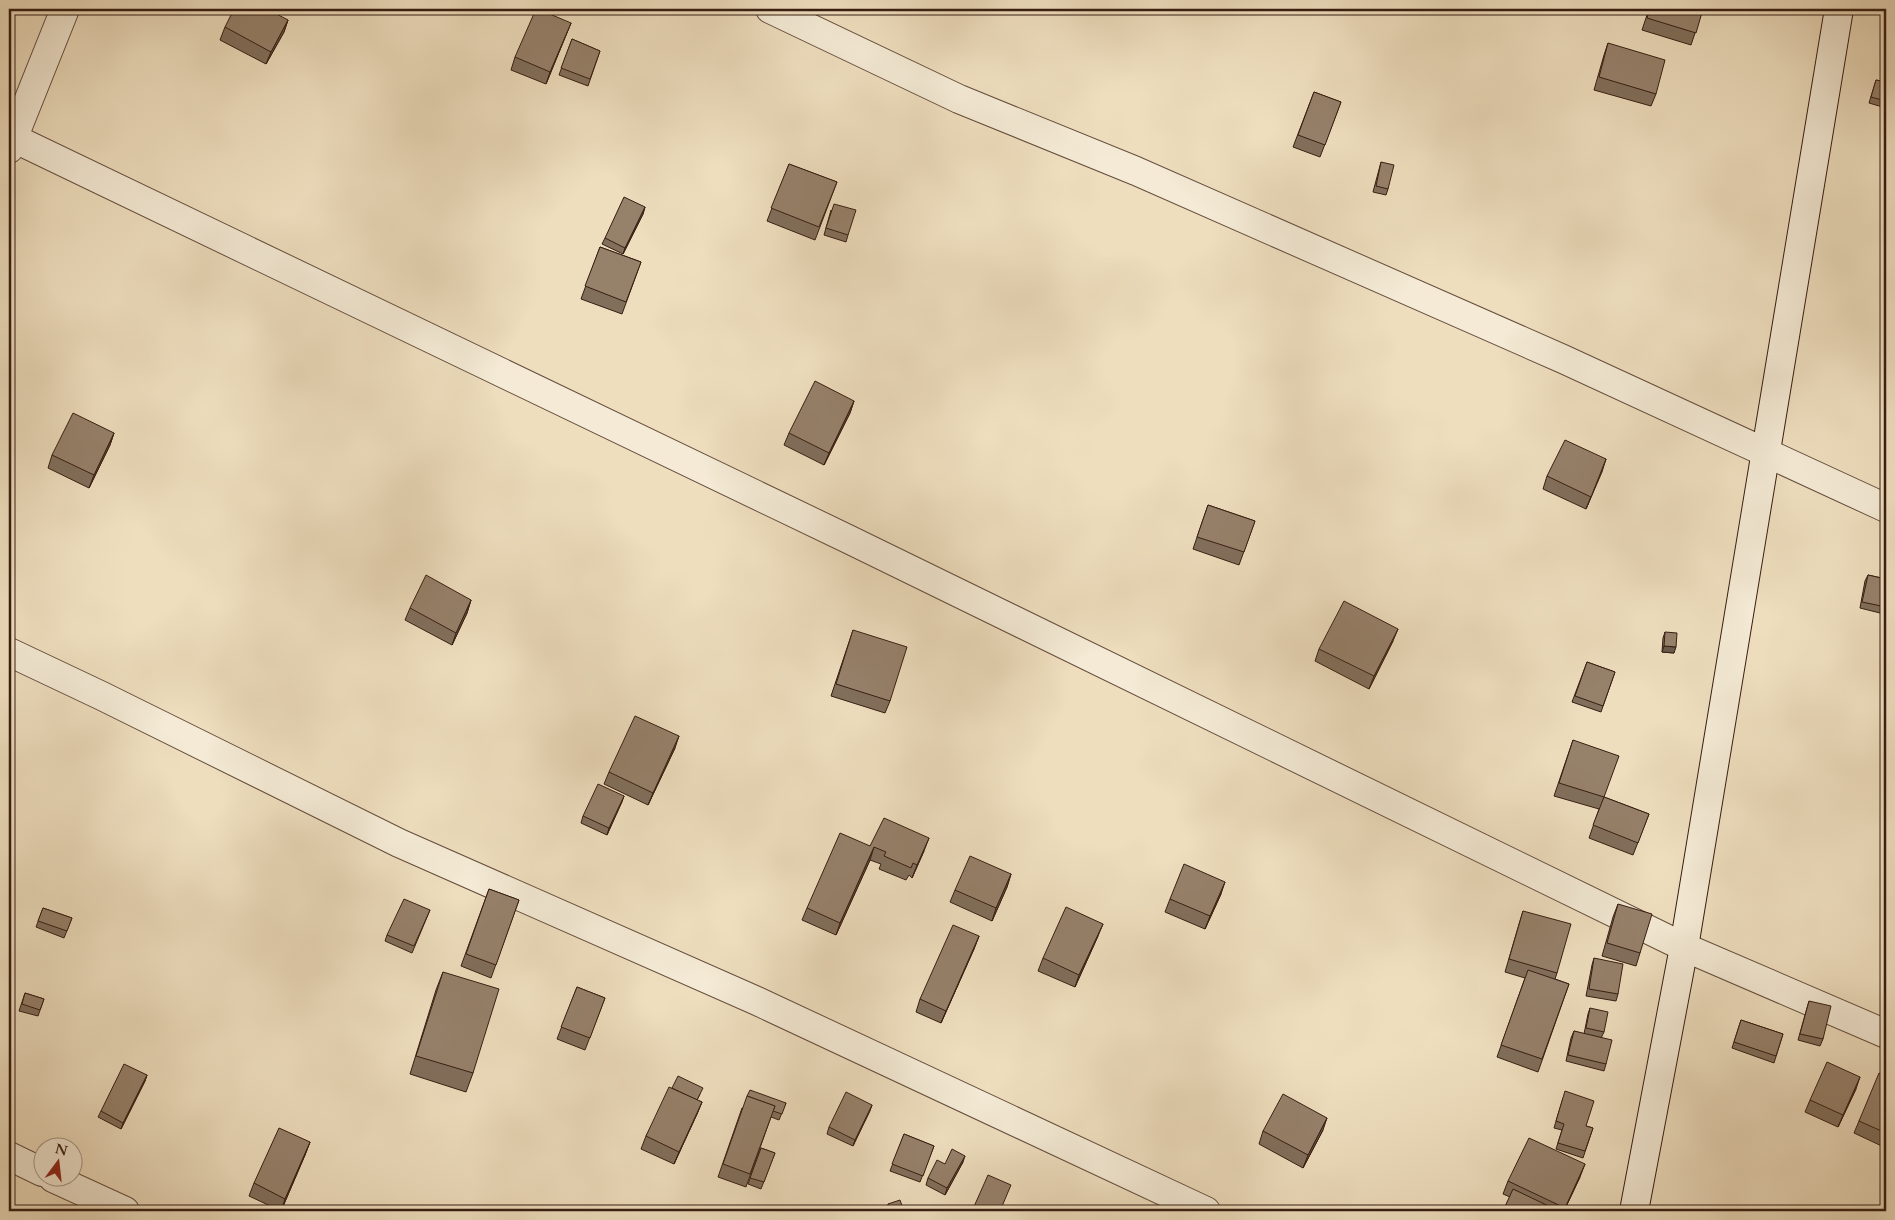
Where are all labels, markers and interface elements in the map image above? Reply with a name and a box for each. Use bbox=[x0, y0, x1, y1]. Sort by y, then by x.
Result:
north arrow bbox=[32, 1138, 82, 1188]
text: N bbox=[53, 1139, 70, 1161]

